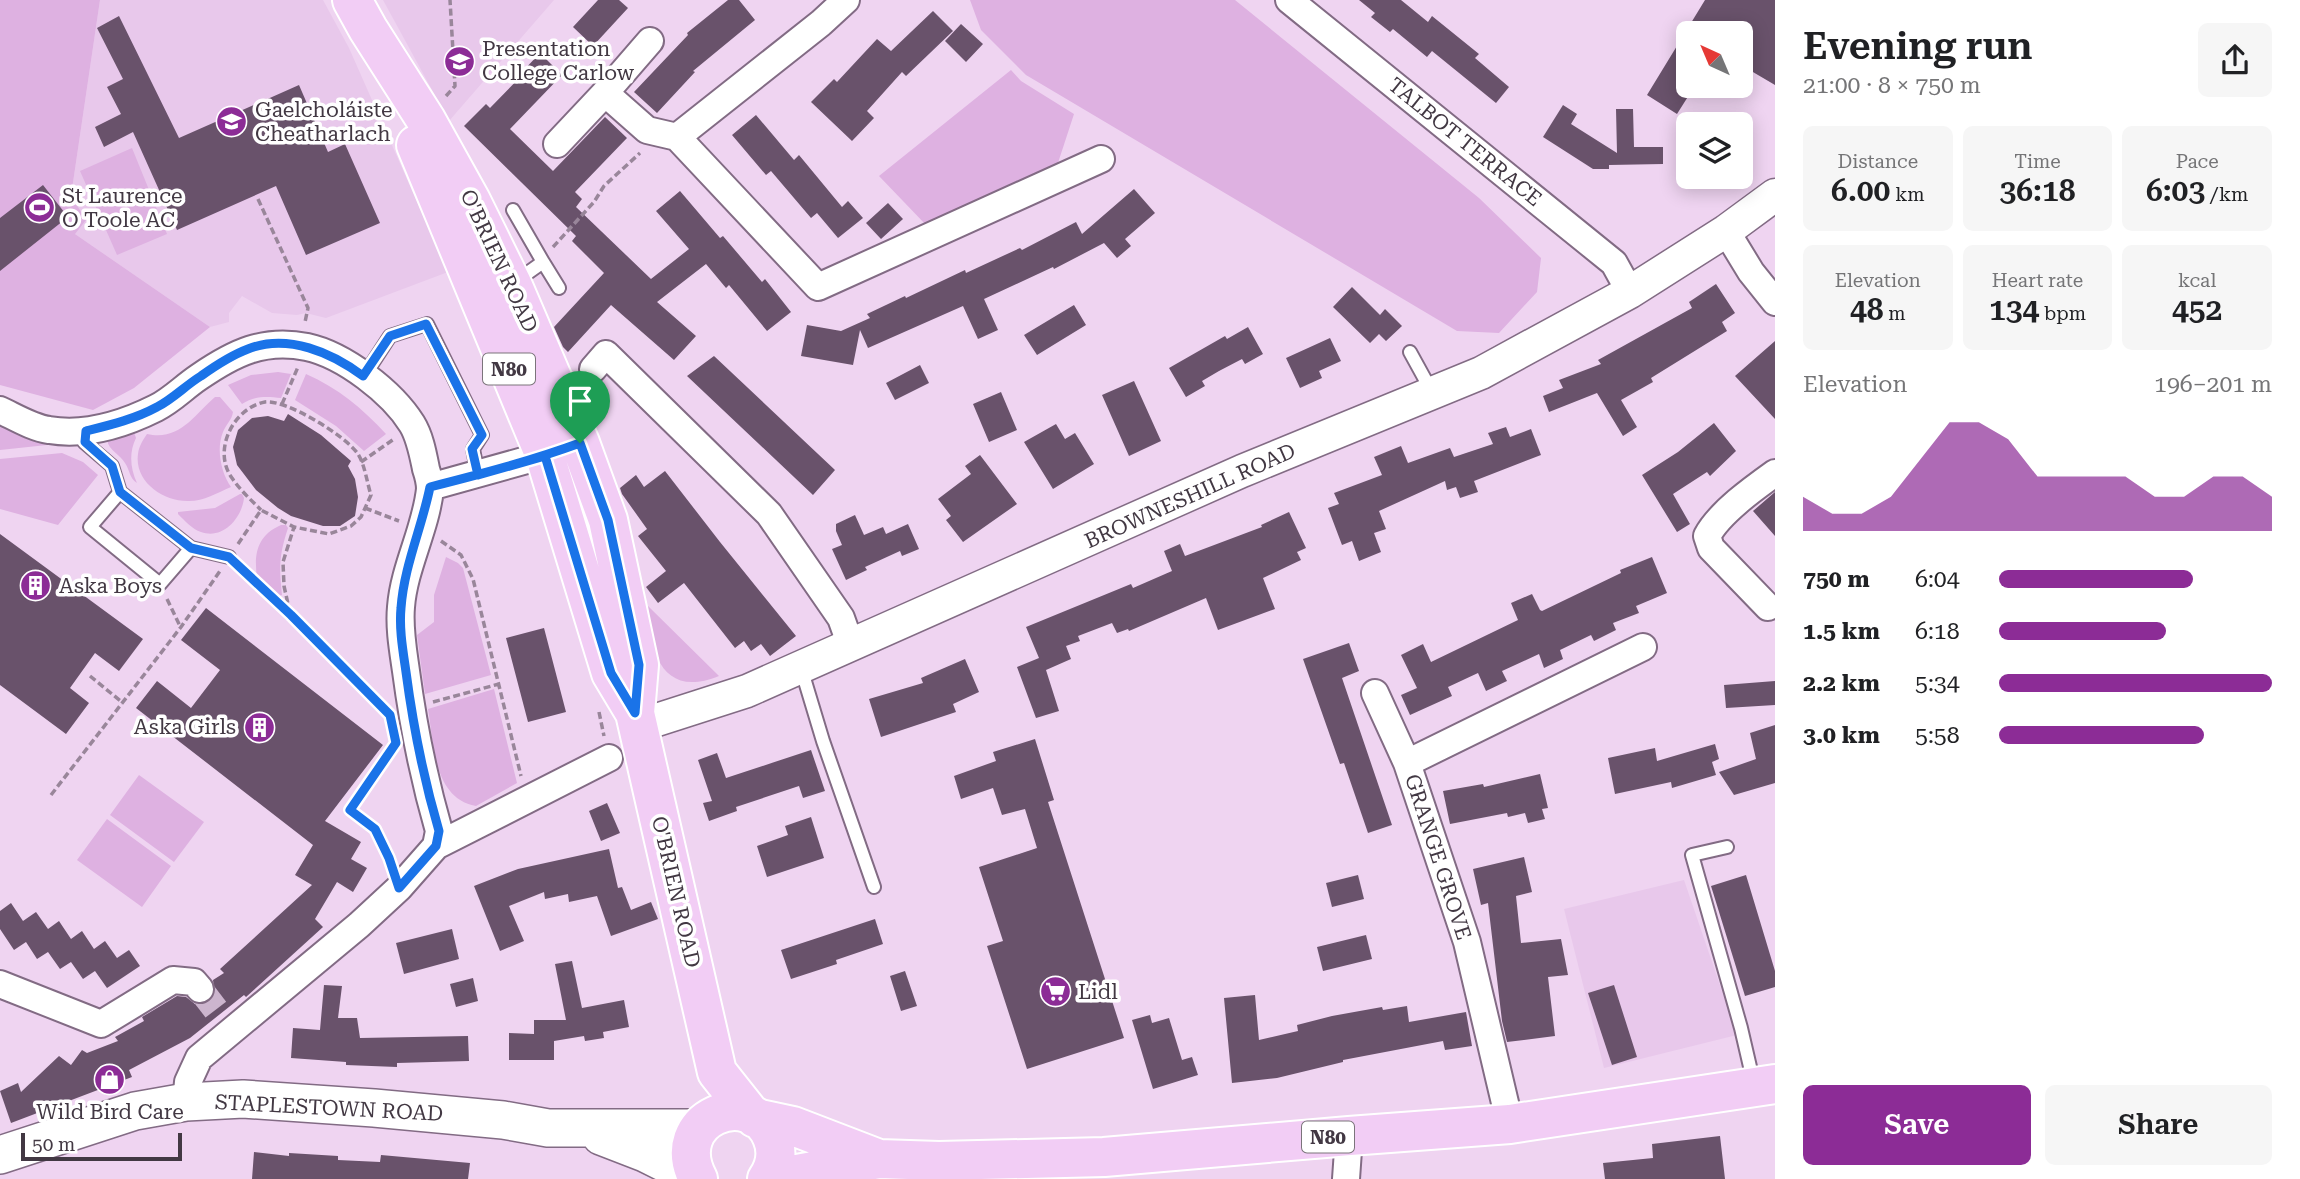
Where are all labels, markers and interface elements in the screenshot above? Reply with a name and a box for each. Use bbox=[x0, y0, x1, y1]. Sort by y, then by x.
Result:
north arrow bbox=[1676, 21, 1754, 98]
map controls bbox=[1676, 21, 1753, 189]
button: share bbox=[2198, 23, 2272, 97]
text: Evening run bbox=[1803, 24, 2032, 68]
place label: Presentation College Carlow bbox=[482, 37, 635, 85]
school or university icon: Presentation College Carlow bbox=[442, 44, 476, 78]
text: 21:00 · 8 × 750 m bbox=[1803, 72, 1981, 99]
street label: TALBOT TERRACE bbox=[1383, 73, 1547, 211]
place label: Gaelcholáiste Cheatharlach bbox=[255, 98, 393, 146]
school or university icon: Gaelcholáiste Cheatharlach bbox=[215, 105, 249, 139]
button: layers bbox=[1676, 112, 1753, 189]
text: Distance bbox=[1838, 150, 1918, 173]
text: Time bbox=[2014, 150, 2061, 173]
text: Pace bbox=[2176, 150, 2219, 173]
text: 6.00 bbox=[1831, 173, 1890, 208]
text: 36:18 bbox=[1999, 173, 2076, 208]
text: 6:03 bbox=[2146, 173, 2205, 208]
text: km bbox=[1890, 183, 1925, 206]
text: /km bbox=[2205, 183, 2248, 206]
place label: St Laurence O Toole AC bbox=[62, 184, 182, 232]
street label: O'BRIEN ROAD bbox=[455, 186, 543, 336]
sports icon: St Laurence O Toole AC bbox=[22, 191, 56, 225]
text: Elevation bbox=[1835, 269, 1921, 292]
text: Heart rate bbox=[1992, 269, 2083, 292]
text: kcal bbox=[2178, 269, 2216, 292]
text: 48 bbox=[1850, 292, 1884, 327]
text: 134 bbox=[1989, 292, 2039, 327]
text: 452 bbox=[2172, 292, 2222, 327]
text: m bbox=[1884, 302, 1906, 325]
text: bpm bbox=[2039, 302, 2086, 325]
road number: N80 bbox=[483, 354, 535, 384]
pin bbox=[550, 371, 610, 443]
text: Elevation bbox=[1803, 371, 1907, 398]
text: 196–201 m bbox=[2154, 371, 2272, 398]
icon: arrive bbox=[561, 382, 599, 420]
street label: BROWNESHILL ROAD bbox=[1081, 439, 1299, 553]
text: 750 m bbox=[1803, 566, 1870, 593]
text: 6:04 bbox=[1915, 566, 1960, 593]
building icon: Aska Boys bbox=[19, 569, 53, 603]
place label: Aska Boys bbox=[59, 574, 162, 598]
text: 1.5 km bbox=[1803, 618, 1880, 645]
text: 6:18 bbox=[1915, 618, 1960, 645]
text: 2.2 km bbox=[1803, 670, 1880, 697]
text: 5:34 bbox=[1915, 670, 1960, 697]
building icon: Aska Girls bbox=[242, 710, 276, 744]
place label: Aska Girls bbox=[134, 715, 236, 739]
text: 3.0 km bbox=[1803, 722, 1880, 749]
text: 5:58 bbox=[1915, 722, 1960, 749]
street label: GRANGE GROVE bbox=[1400, 771, 1476, 943]
street label: O'BRIEN ROAD bbox=[647, 814, 705, 970]
supermarket icon: Lidl bbox=[1038, 975, 1072, 1009]
place label: Lidl bbox=[1078, 980, 1118, 1004]
shop icon: Wild Bird Care bbox=[93, 1063, 127, 1097]
button: Save bbox=[1803, 1085, 2031, 1165]
button: Share bbox=[2045, 1085, 2272, 1165]
street label: STAPLESTOWN ROAD bbox=[214, 1090, 444, 1126]
place label: Wild Bird Care bbox=[36, 1100, 184, 1124]
road number: N80 bbox=[1302, 1121, 1354, 1152]
scale bar bbox=[21, 1130, 182, 1162]
text: 50 m bbox=[32, 1133, 75, 1156]

